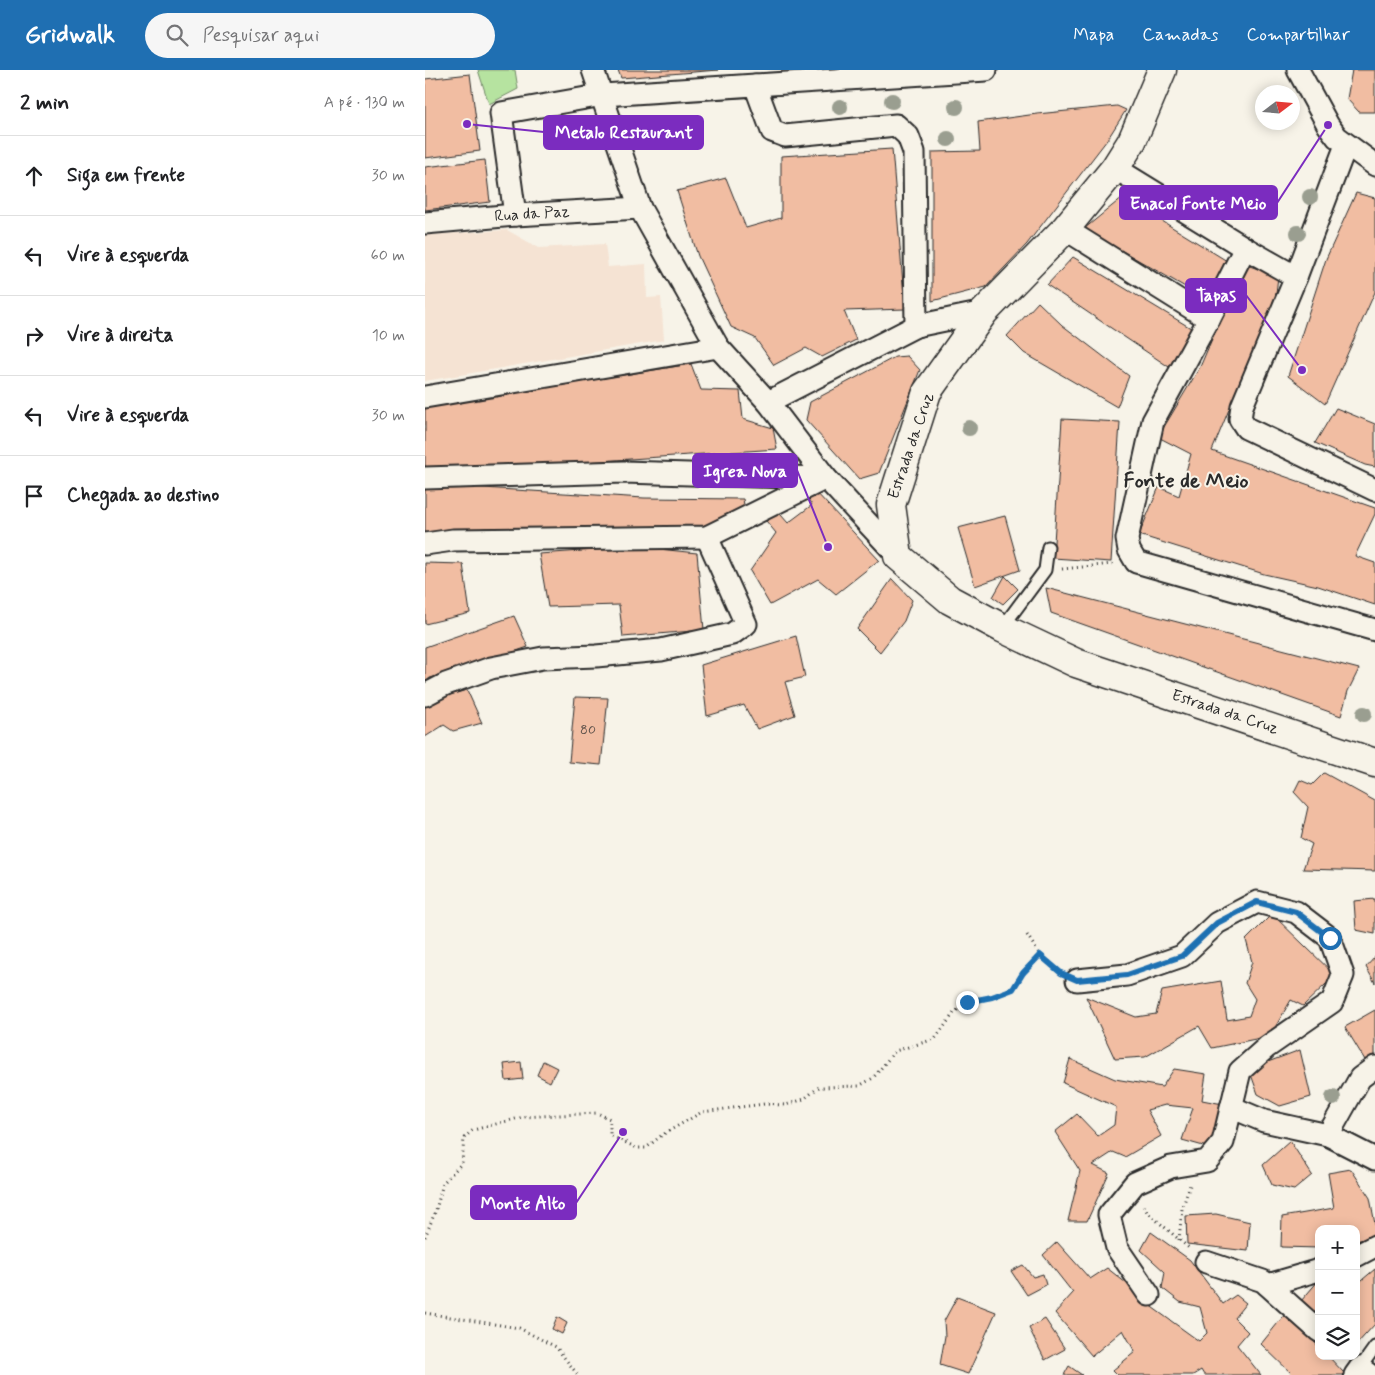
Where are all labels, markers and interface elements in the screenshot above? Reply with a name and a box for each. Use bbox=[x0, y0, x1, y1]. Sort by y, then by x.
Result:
search box bbox=[145, 13, 495, 58]
text: Gridwalk bbox=[25, 20, 115, 51]
icon: search bbox=[163, 21, 191, 49]
text: Pesquisar aqui bbox=[203, 23, 319, 48]
text: Mapa bbox=[1073, 23, 1114, 47]
text: Camadas bbox=[1142, 23, 1218, 47]
text: Compartilhar bbox=[1246, 23, 1350, 47]
north arrow bbox=[1255, 85, 1300, 130]
text: 2 min bbox=[20, 89, 69, 117]
text: A pé · 130 m bbox=[324, 92, 405, 113]
callout: Metalo Restaurant bbox=[544, 116, 703, 149]
text: Metalo Restaurant bbox=[555, 121, 694, 145]
icon: ahead bbox=[20, 162, 48, 190]
text: Siga em frente bbox=[67, 163, 185, 188]
text: 30 m bbox=[372, 165, 405, 186]
callout: Enacol Fonte Meio bbox=[1120, 186, 1277, 219]
text: Enacol Fonte Meio bbox=[1130, 192, 1267, 216]
street label: Rua da Paz bbox=[494, 201, 570, 227]
icon: left bbox=[20, 242, 48, 270]
text: Vire à esquerda bbox=[67, 243, 189, 268]
text: 60 m bbox=[371, 245, 405, 266]
callout: Tapas bbox=[1186, 279, 1246, 312]
text: Tapas bbox=[1196, 284, 1236, 308]
icon: right bbox=[20, 322, 48, 350]
text: Vire à direita bbox=[67, 323, 173, 348]
text: 10 m bbox=[372, 325, 405, 346]
street label: Estrada da Cruz bbox=[883, 390, 939, 502]
icon: left bbox=[20, 402, 48, 430]
text: Vire à esquerda bbox=[67, 403, 189, 428]
text: 30 m bbox=[372, 405, 405, 426]
callout: Igrea Nova bbox=[693, 454, 797, 487]
text: Igrea Nova bbox=[703, 460, 787, 484]
district label: Fonte de Meio bbox=[1123, 467, 1249, 495]
icon: arrive bbox=[20, 482, 48, 510]
text: Chegada ao destino bbox=[67, 483, 219, 508]
street label: Estrada da Cruz bbox=[1169, 685, 1281, 739]
house number: 80 bbox=[580, 721, 596, 739]
route start bbox=[1319, 927, 1342, 950]
route end bbox=[956, 991, 979, 1014]
callout: Monte Alto bbox=[471, 1186, 576, 1219]
text: Monte Alto bbox=[481, 1192, 566, 1216]
map controls bbox=[1315, 1225, 1360, 1360]
button: + bbox=[1315, 1225, 1360, 1270]
button: − bbox=[1315, 1270, 1360, 1315]
button: layers bbox=[1315, 1315, 1360, 1360]

